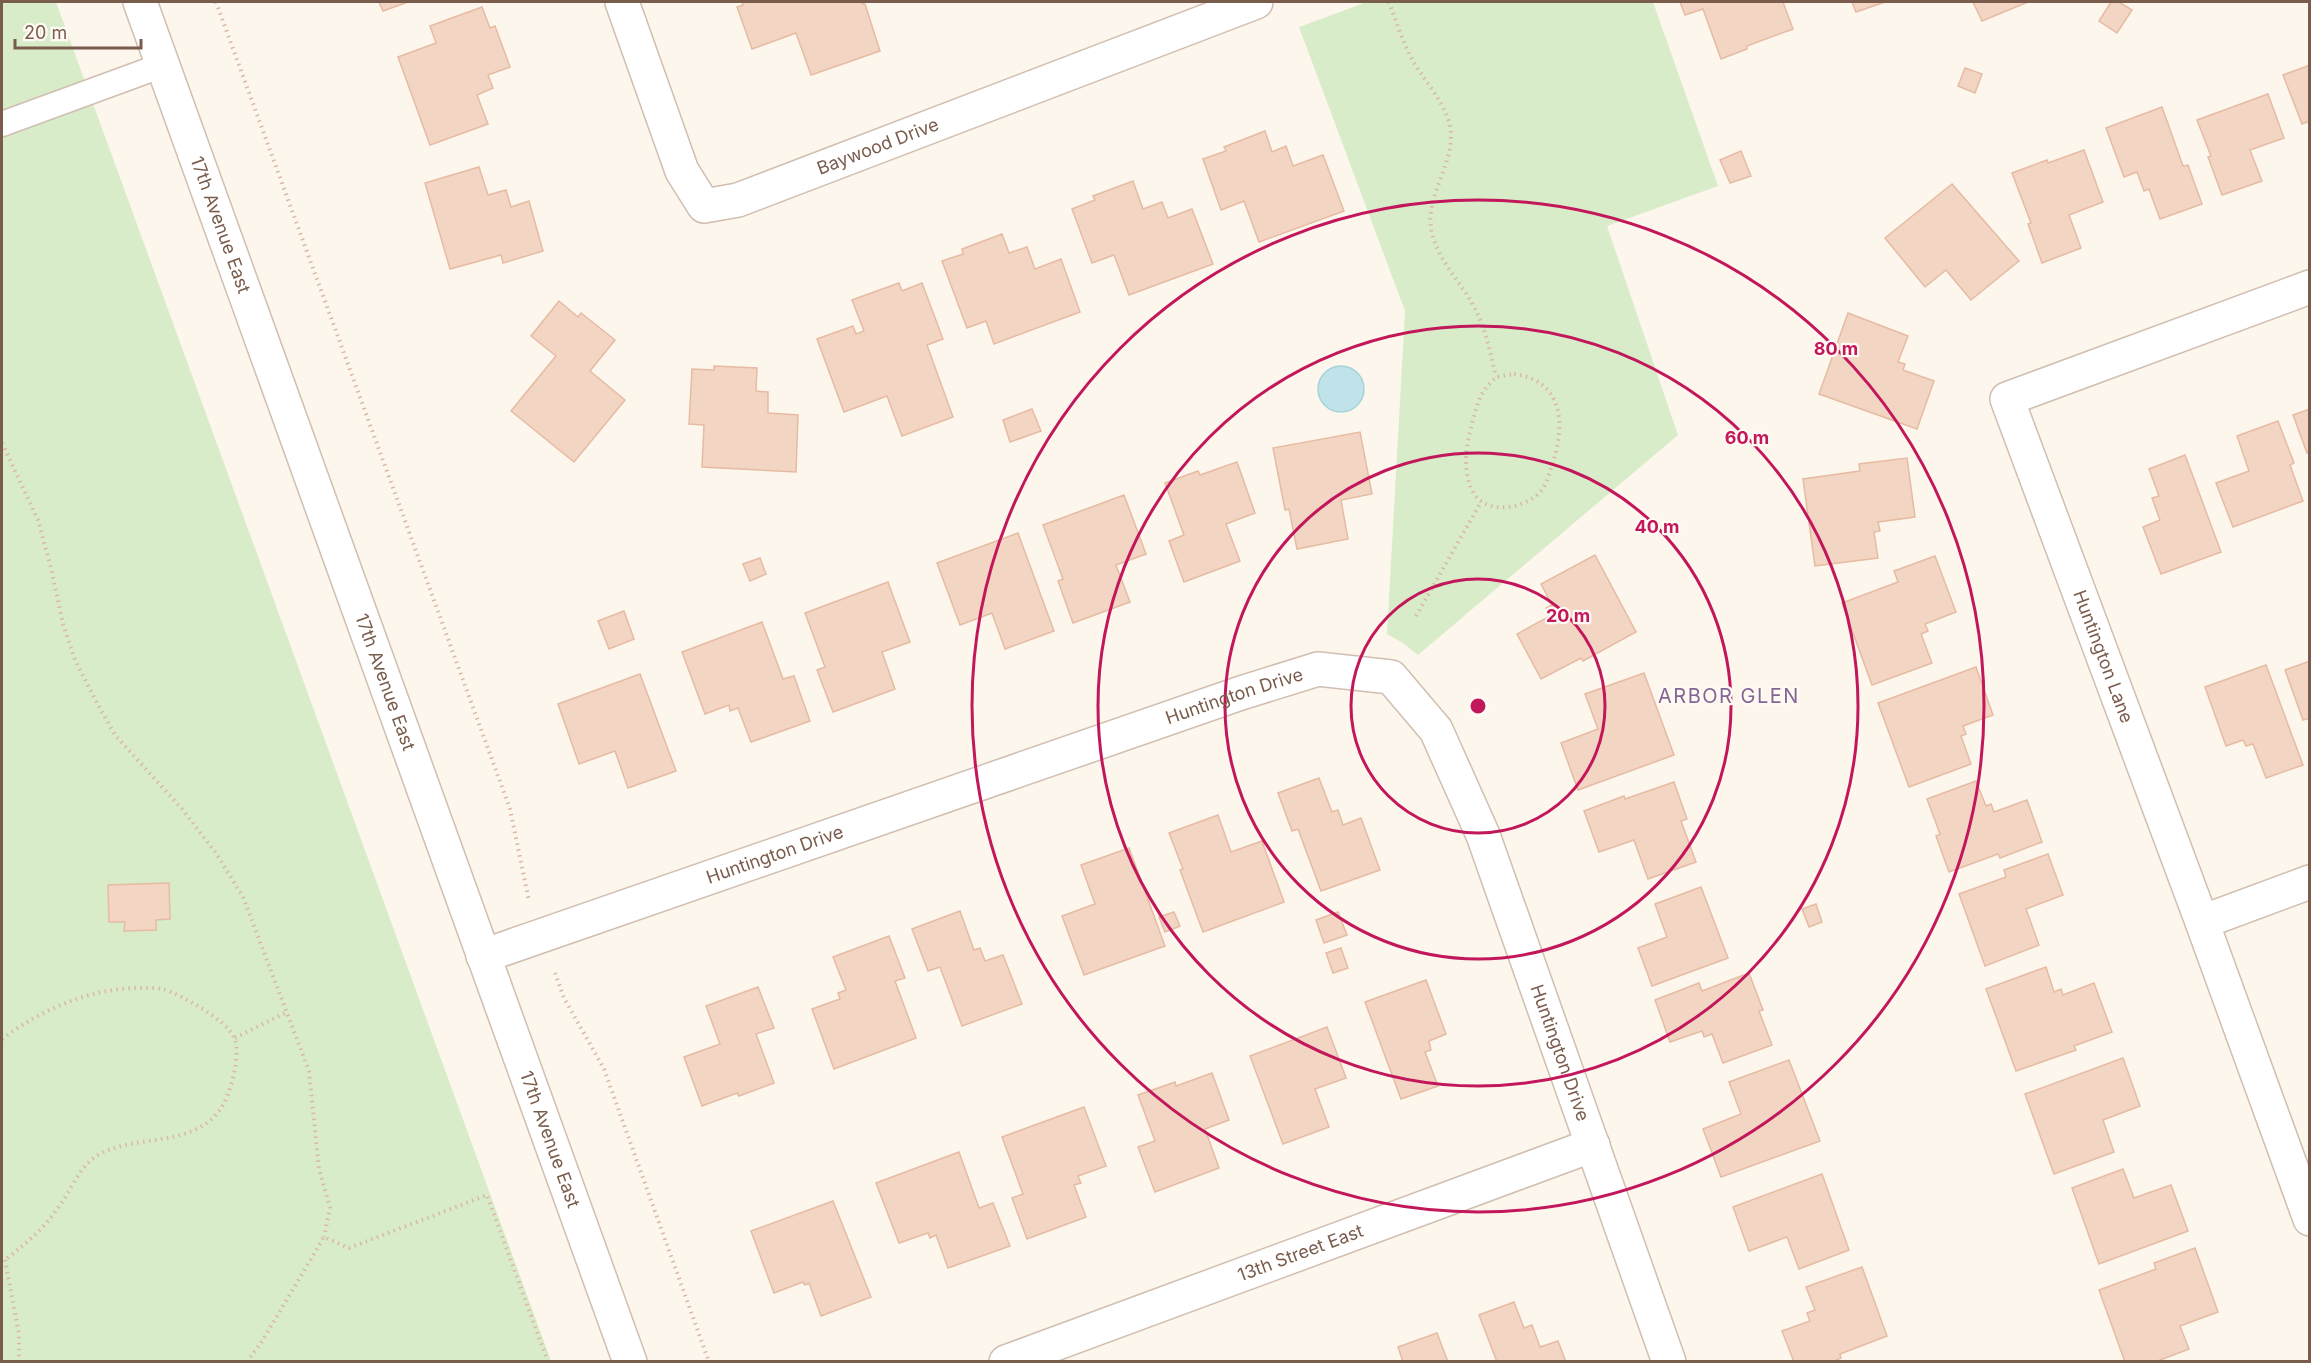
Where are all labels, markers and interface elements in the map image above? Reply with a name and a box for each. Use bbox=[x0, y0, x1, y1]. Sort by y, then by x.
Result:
scale bar bbox=[15, 12, 141, 50]
text: 20 m bbox=[24, 22, 67, 43]
street label: Baywood Drive bbox=[814, 113, 942, 179]
street label: 17th Avenue East bbox=[187, 154, 255, 296]
text: 80 m bbox=[1814, 338, 1858, 359]
text: 60 m bbox=[1725, 427, 1769, 448]
text: 40 m bbox=[1635, 516, 1680, 537]
street label: Huntington Lane bbox=[2069, 587, 2138, 726]
text: 20 m bbox=[1546, 605, 1590, 626]
street label: 17th Avenue East bbox=[351, 611, 420, 753]
street label: Huntington Drive bbox=[1163, 663, 1305, 728]
district label: ARBOR GLEN bbox=[1658, 684, 1800, 708]
centre of rings bbox=[1468, 696, 1488, 716]
street label: Huntington Drive bbox=[704, 821, 846, 888]
street label: Huntington Drive bbox=[1527, 982, 1594, 1124]
street label: 17th Avenue East bbox=[516, 1068, 585, 1211]
street label: 13th Street East bbox=[1235, 1220, 1366, 1285]

